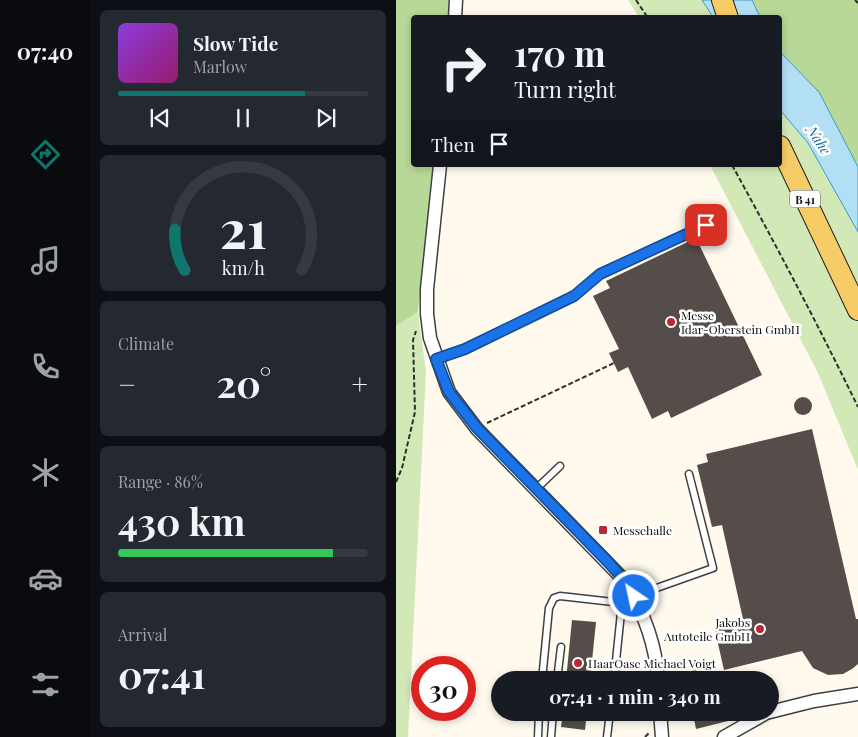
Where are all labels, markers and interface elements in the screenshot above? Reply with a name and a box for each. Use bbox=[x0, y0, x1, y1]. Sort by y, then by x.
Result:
text: 170 m bbox=[514, 29, 606, 76]
text: Slow Tide bbox=[193, 30, 278, 56]
icon: right bbox=[431, 35, 496, 100]
text: 07:40 bbox=[17, 36, 73, 66]
text: Marlow bbox=[193, 56, 247, 77]
text: Turn right bbox=[514, 74, 616, 104]
icon: previous bbox=[146, 104, 174, 132]
icon: pause bbox=[229, 104, 257, 132]
icon: next bbox=[312, 104, 340, 132]
water label: Nahe bbox=[802, 120, 835, 158]
icon: arrive bbox=[485, 130, 513, 158]
text: Then bbox=[431, 131, 475, 157]
icon: directions bbox=[28, 137, 63, 172]
road number: B 41 bbox=[790, 190, 820, 208]
text: 21 bbox=[219, 193, 267, 262]
pin bbox=[685, 204, 727, 246]
icon: arrive bbox=[692, 211, 720, 239]
icon: music bbox=[28, 243, 63, 278]
text: km/h bbox=[222, 256, 265, 279]
place label: Messe Idar-Oberstein GmbH bbox=[681, 307, 800, 337]
marker: Messe Idar-Oberstein GmbH bbox=[665, 316, 677, 328]
text: Climate bbox=[118, 333, 174, 354]
icon: phone bbox=[28, 349, 63, 384]
text: 20° bbox=[216, 357, 271, 408]
text: − bbox=[118, 365, 136, 402]
text: + bbox=[352, 365, 368, 402]
icon: climate bbox=[28, 455, 63, 490]
text: Range · 86% bbox=[118, 471, 203, 492]
text: 430 km bbox=[118, 495, 245, 546]
place label: Messehalle bbox=[613, 522, 672, 538]
marker: Messehalle bbox=[597, 524, 609, 536]
icon: car bbox=[28, 561, 63, 596]
position arrow bbox=[607, 569, 659, 621]
place label: Jakobs Autoteile GmbH bbox=[663, 614, 750, 644]
marker: Jakobs Autoteile GmbH bbox=[754, 623, 766, 635]
text: Arrival bbox=[118, 624, 167, 645]
text: 07:41 bbox=[118, 648, 205, 699]
place label: HaarOase Michael Voigt bbox=[588, 655, 717, 671]
speed limit sign: 30 bbox=[411, 656, 476, 721]
marker: HaarOase Michael Voigt bbox=[572, 657, 584, 669]
icon: filters bbox=[28, 667, 63, 702]
text: 07:41 · 1 min · 340 m bbox=[549, 683, 721, 709]

